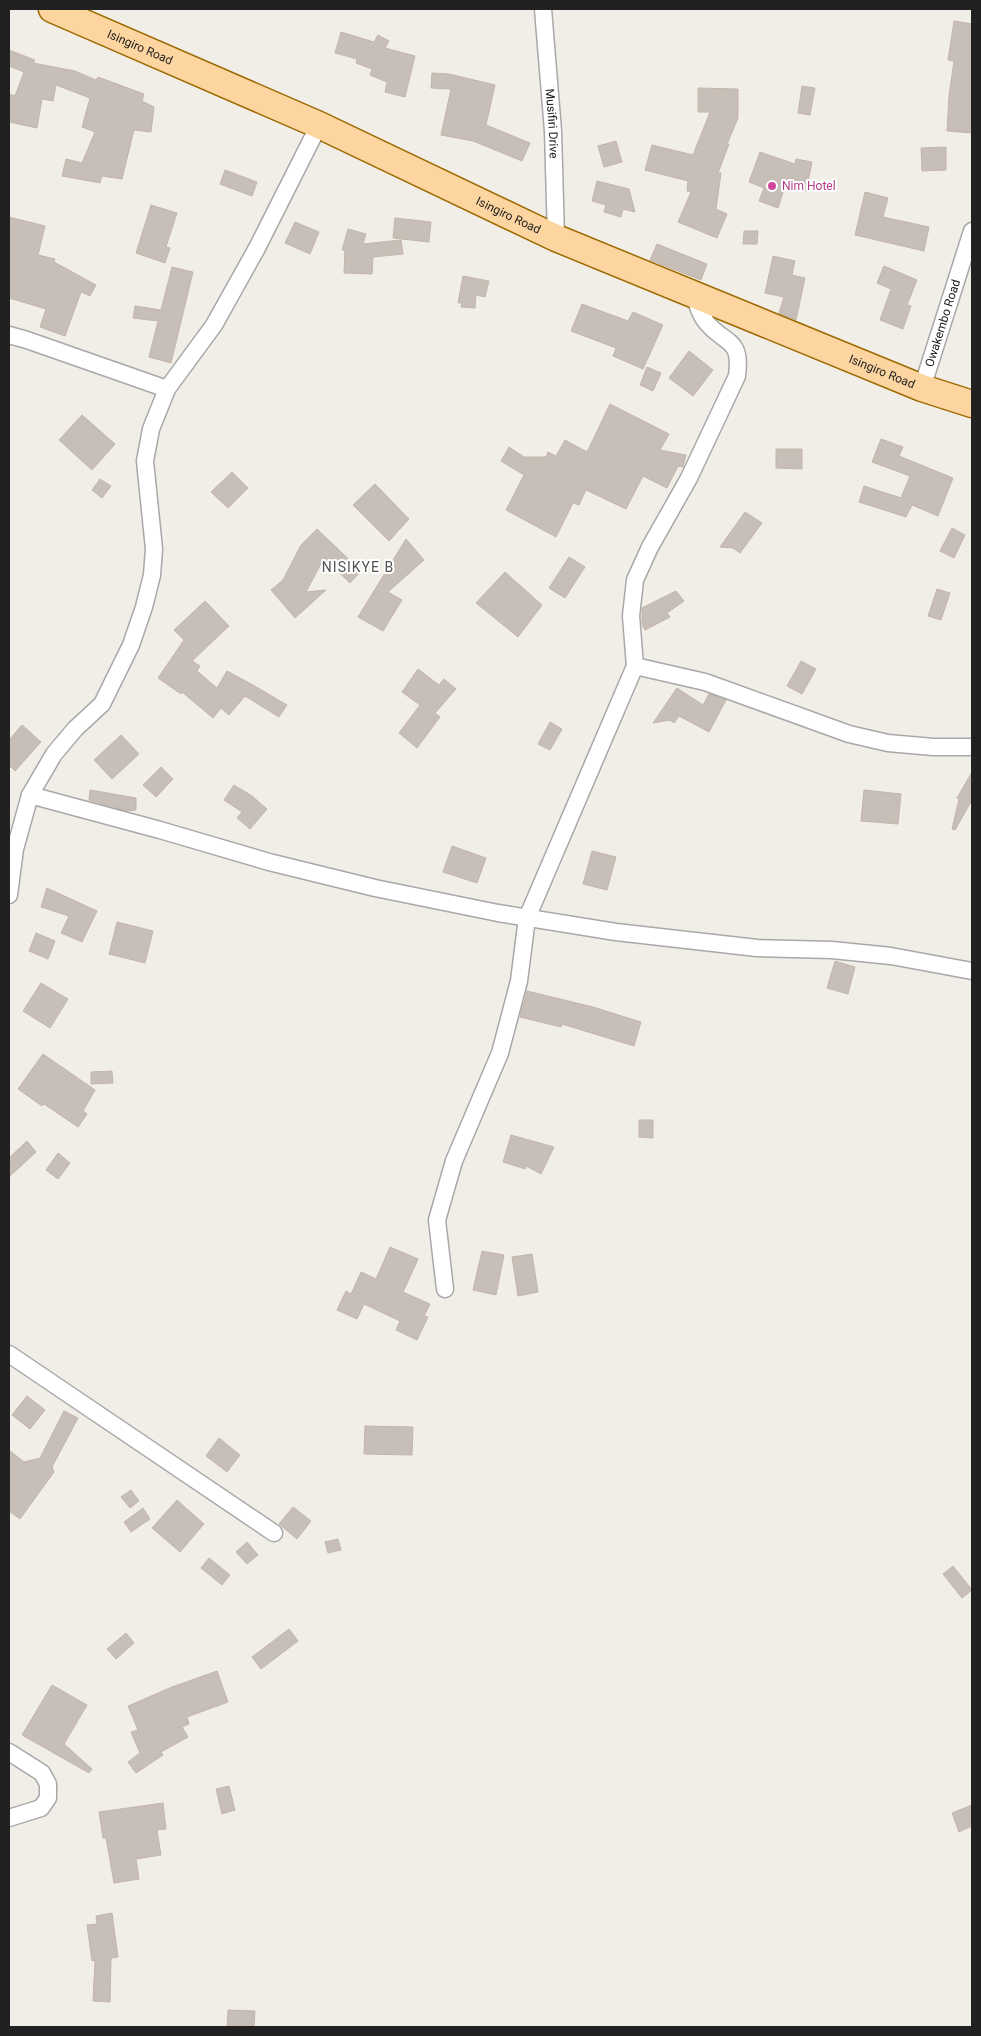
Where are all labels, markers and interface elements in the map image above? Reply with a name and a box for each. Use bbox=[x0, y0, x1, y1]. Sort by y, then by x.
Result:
street label: Isingiro Road bbox=[105, 27, 175, 68]
street label: Musifiri Drive bbox=[543, 88, 561, 159]
place label: Nim Hotel bbox=[782, 179, 836, 193]
marker: Nim Hotel bbox=[766, 180, 778, 192]
street label: Isingiro Road bbox=[474, 194, 543, 237]
street label: Owakembo Road bbox=[922, 278, 963, 369]
street label: Isingiro Road bbox=[847, 352, 917, 391]
district label: NISIKYE B bbox=[322, 559, 394, 575]

